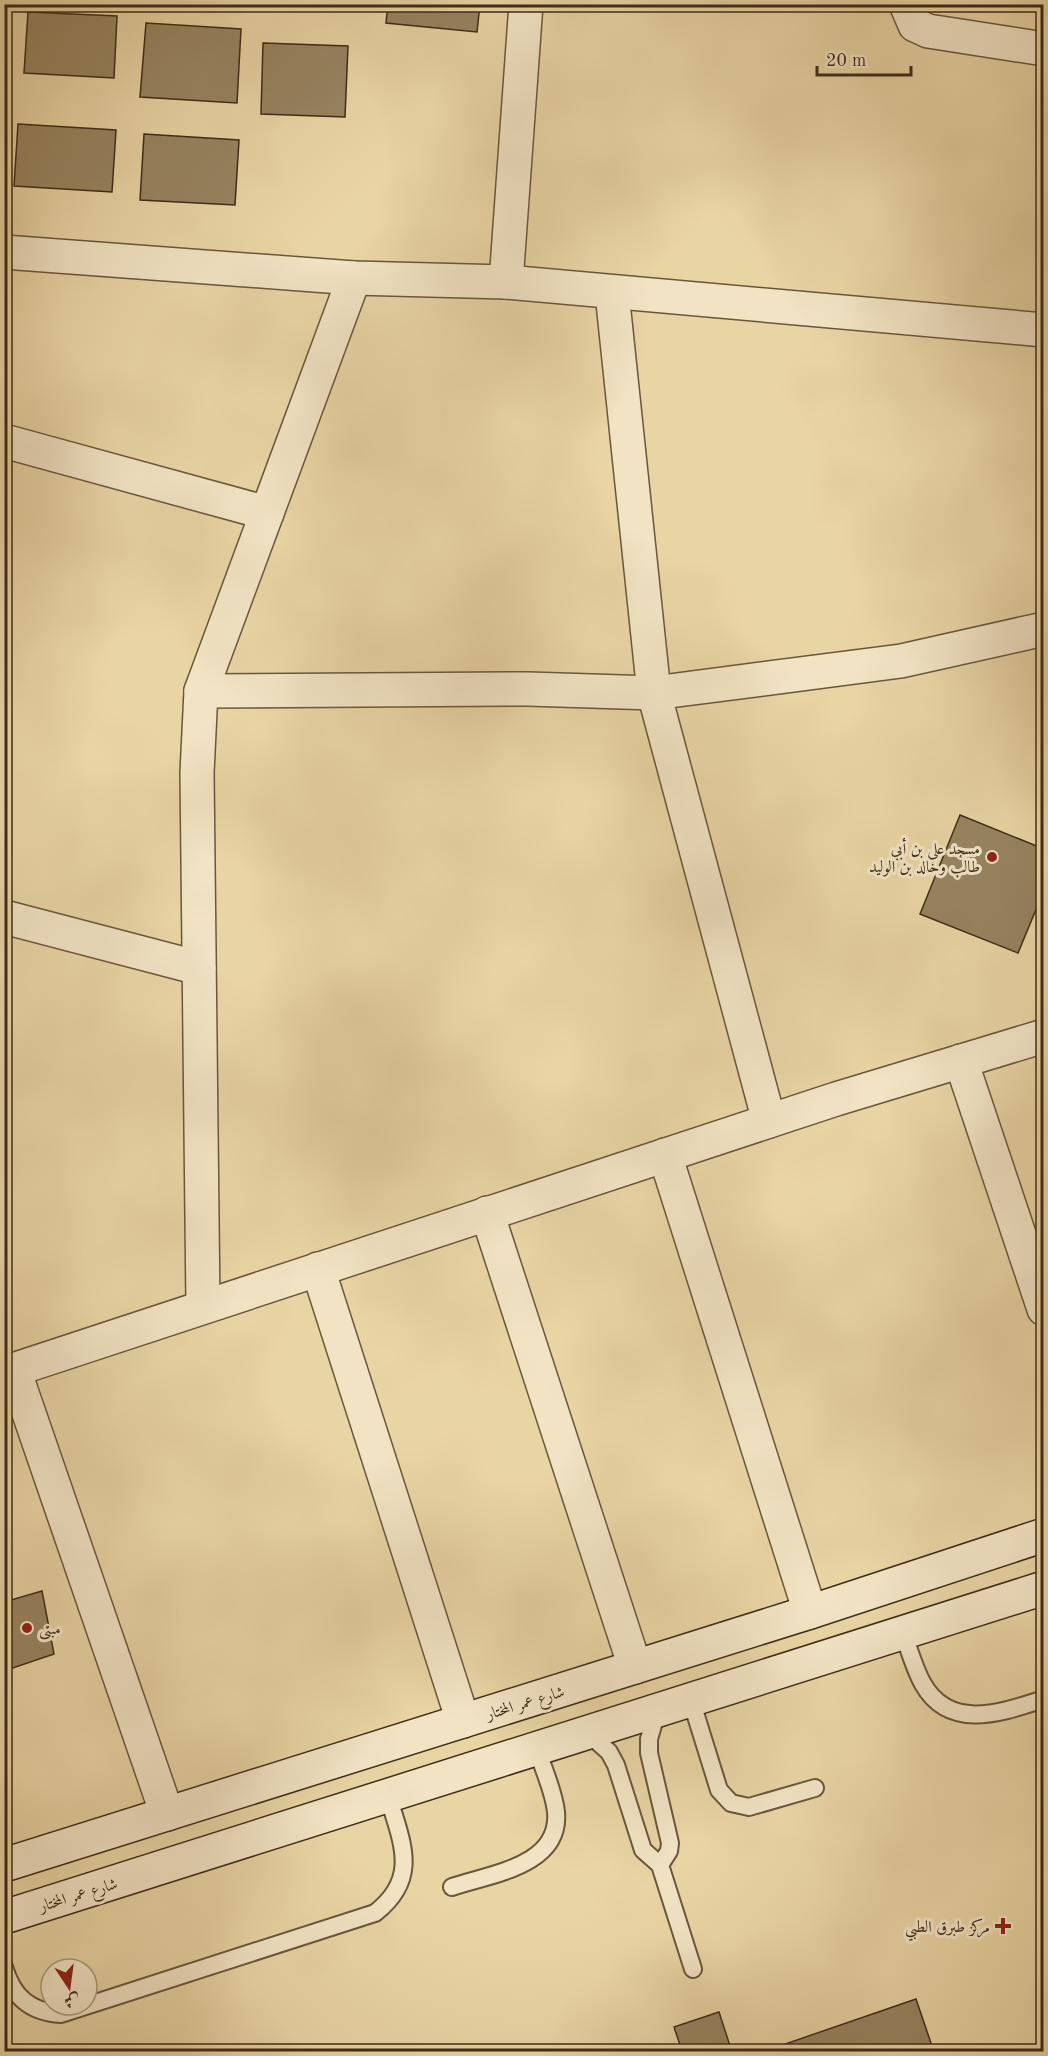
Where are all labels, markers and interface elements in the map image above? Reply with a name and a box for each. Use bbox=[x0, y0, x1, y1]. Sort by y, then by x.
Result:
scale bar bbox=[817, 39, 912, 77]
text: 20 m bbox=[826, 52, 866, 70]
place label: مسجد علي بن أبي طالب وخالد بن الوليد bbox=[869, 837, 980, 877]
marker: مسجد علي بن أبي طالب وخالد بن الوليد bbox=[985, 850, 999, 864]
marker: مبنى bbox=[20, 1621, 34, 1635]
place label: مبنى bbox=[39, 1622, 61, 1640]
street label: شارع عمر المختار bbox=[482, 1683, 568, 1728]
street label: شارع عمر المختار bbox=[35, 1875, 121, 1920]
marker: مركز طبرق الطبي bbox=[994, 1917, 1012, 1935]
place label: مركز طبرق الطبي bbox=[905, 1918, 990, 1942]
north arrow bbox=[39, 1957, 99, 2017]
text: ش bbox=[62, 1990, 81, 2009]

